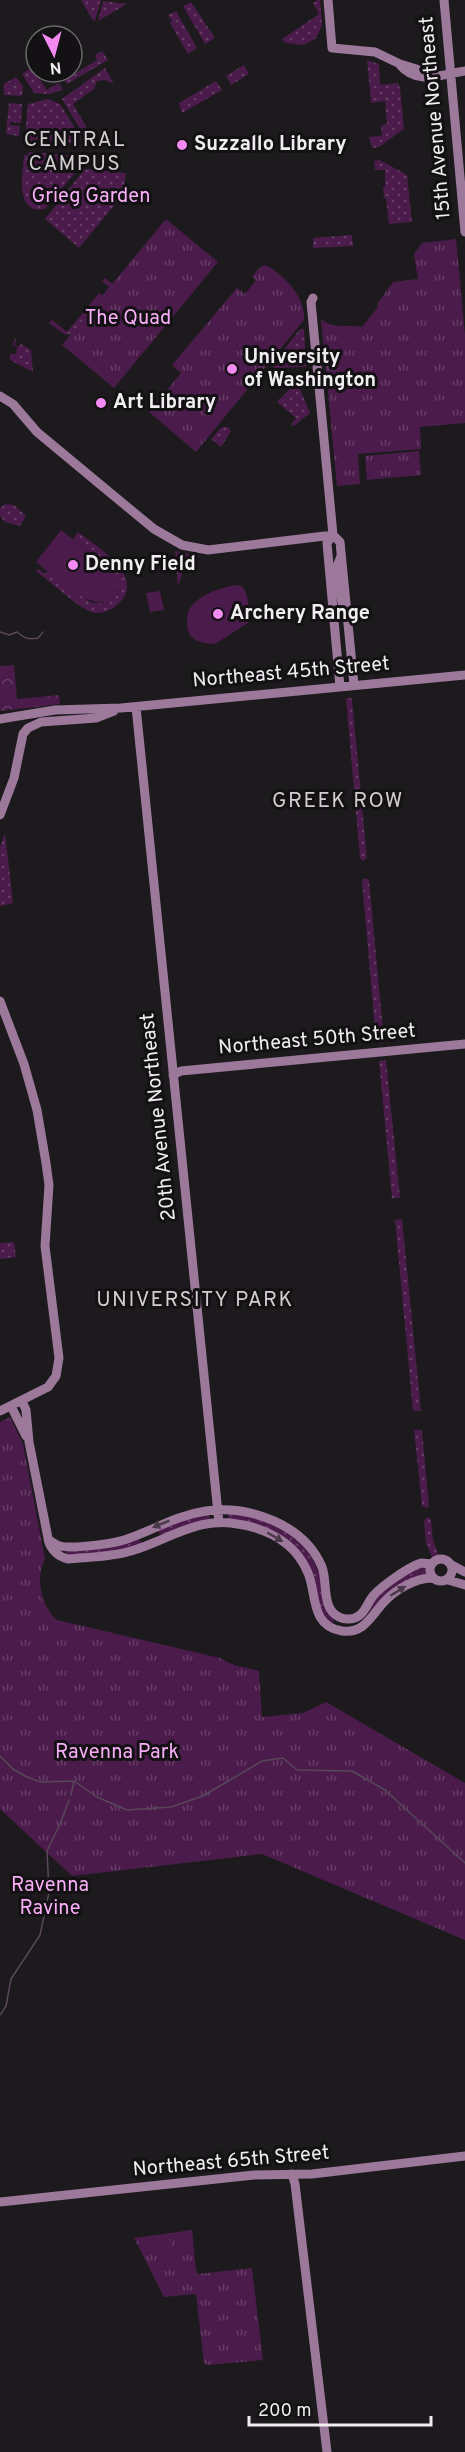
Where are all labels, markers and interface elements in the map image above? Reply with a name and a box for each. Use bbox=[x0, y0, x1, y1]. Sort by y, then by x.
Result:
street label: 15th Avenue Northeast bbox=[414, 15, 458, 221]
north arrow bbox=[24, 24, 84, 84]
text: N bbox=[49, 56, 62, 77]
district label: CENTRAL CAMPUS bbox=[24, 127, 126, 178]
place label: Suzzallo Library bbox=[194, 132, 347, 158]
marker: Suzzallo Library bbox=[175, 138, 189, 152]
park label: Grieg Garden bbox=[32, 184, 150, 210]
park label: The Quad bbox=[85, 306, 171, 332]
place label: University of Washington bbox=[244, 345, 376, 394]
marker: University of Washington bbox=[225, 362, 239, 376]
place label: Art Library bbox=[113, 390, 216, 416]
marker: Art Library bbox=[94, 396, 108, 410]
place label: Denny Field bbox=[85, 552, 196, 578]
marker: Denny Field bbox=[66, 558, 80, 572]
place label: Archery Range bbox=[230, 601, 370, 627]
marker: Archery Range bbox=[211, 607, 225, 621]
street label: Northeast 45th Street bbox=[191, 651, 391, 695]
district label: GREEK ROW bbox=[272, 788, 404, 815]
street label: 20th Avenue Northeast bbox=[135, 1012, 183, 1222]
street label: Northeast 50th Street bbox=[217, 1018, 417, 1062]
district label: UNIVERSITY PARK bbox=[96, 1287, 294, 1314]
one-way arrow bbox=[152, 1519, 170, 1529]
one-way arrow bbox=[267, 1532, 284, 1542]
one-way arrow bbox=[389, 1586, 406, 1597]
park label: Ravenna Park bbox=[55, 1740, 179, 1766]
park label: Ravenna Ravine bbox=[11, 1873, 89, 1922]
street label: Northeast 65th Street bbox=[132, 2140, 330, 2184]
scale bar bbox=[249, 2389, 430, 2427]
text: 200 m bbox=[258, 2400, 311, 2423]

